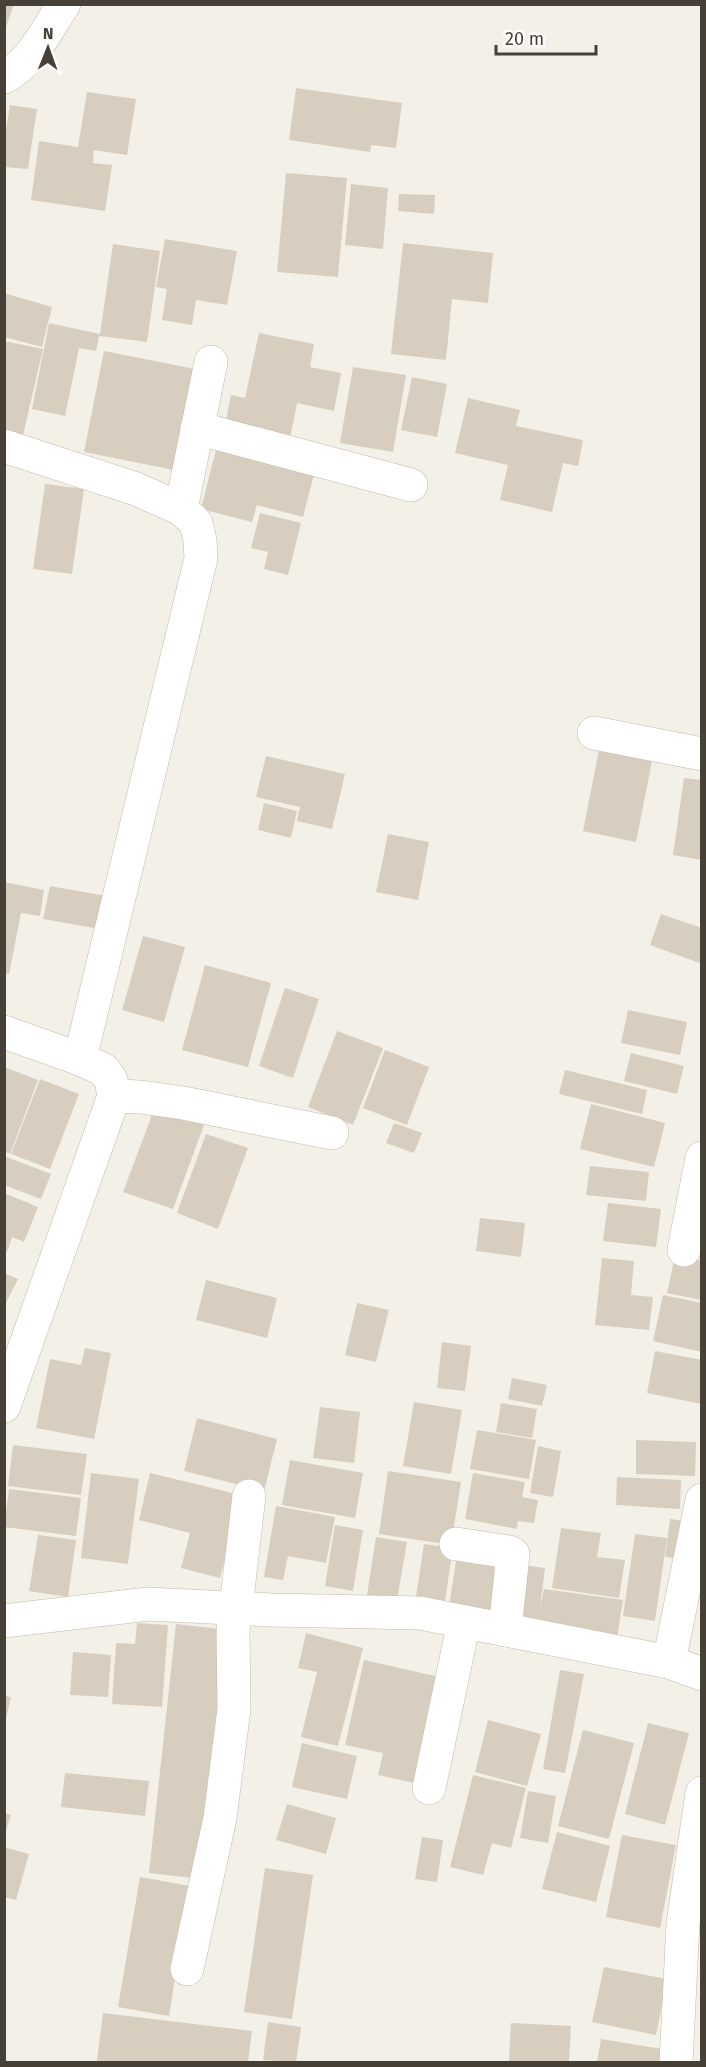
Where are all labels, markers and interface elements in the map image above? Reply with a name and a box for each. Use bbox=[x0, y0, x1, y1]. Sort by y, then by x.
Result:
north arrow bbox=[18, 18, 78, 78]
scale bar bbox=[496, 18, 596, 56]
text: N bbox=[43, 24, 54, 43]
text: 20 m bbox=[505, 28, 544, 50]

